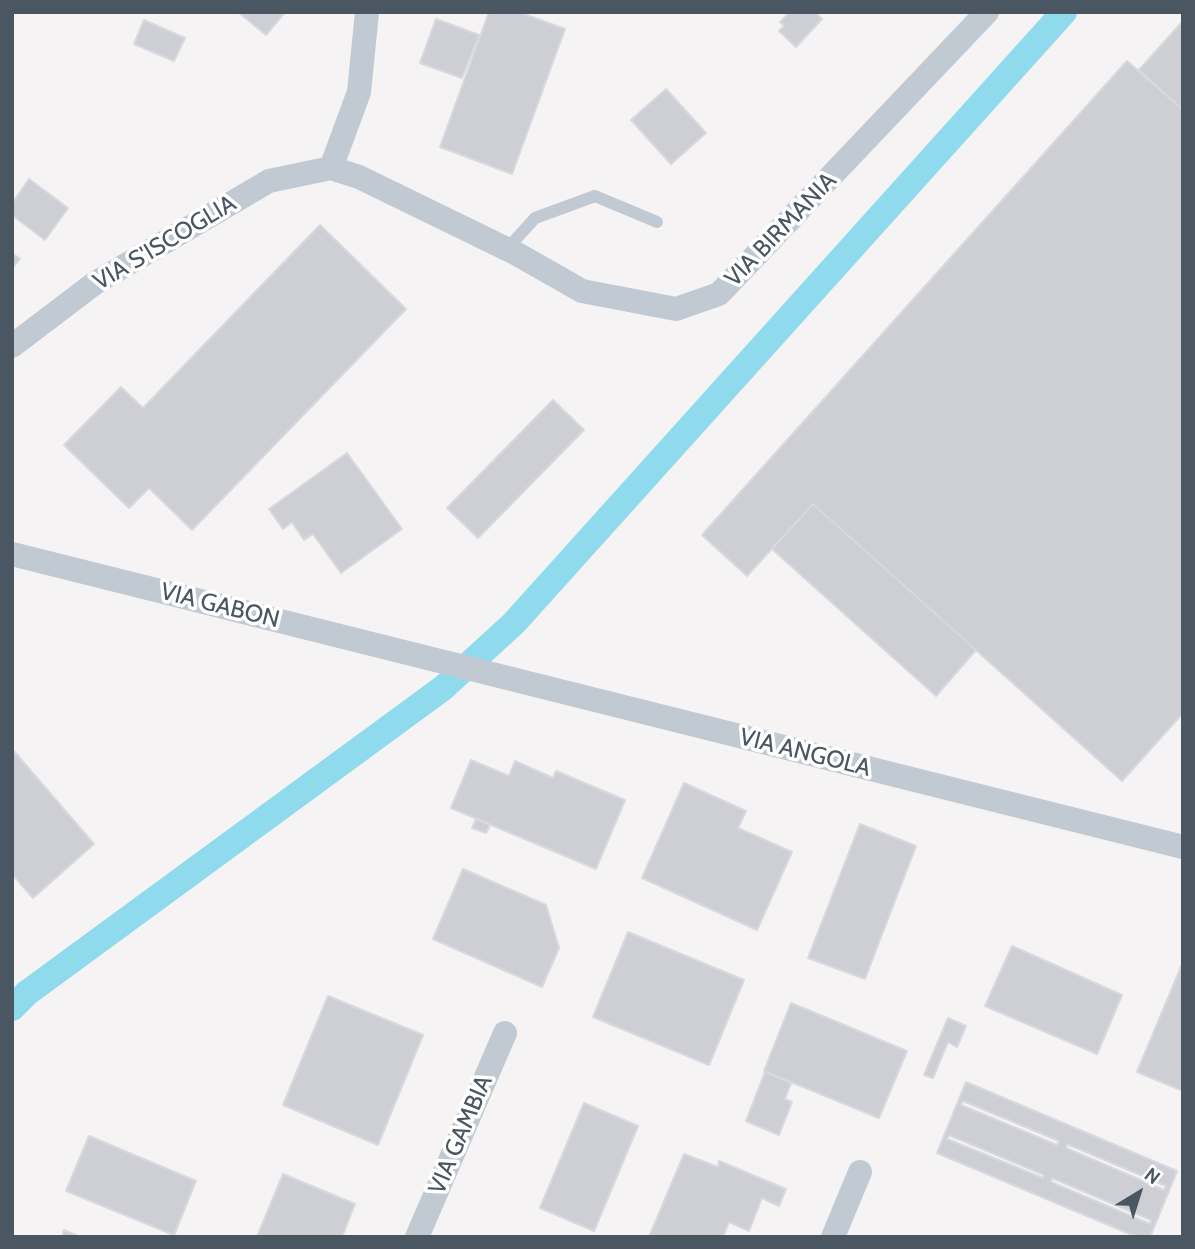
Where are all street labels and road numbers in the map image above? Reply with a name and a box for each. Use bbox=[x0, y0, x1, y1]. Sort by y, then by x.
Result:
street label: VIA BIRMANIA bbox=[719, 167, 843, 293]
street label: VIA S'ISCOGLIA bbox=[88, 189, 242, 297]
street label: VIA GABON bbox=[158, 577, 282, 635]
street label: VIA ANGOLA bbox=[736, 723, 874, 783]
street label: VIA GAMBIA bbox=[423, 1071, 499, 1199]

